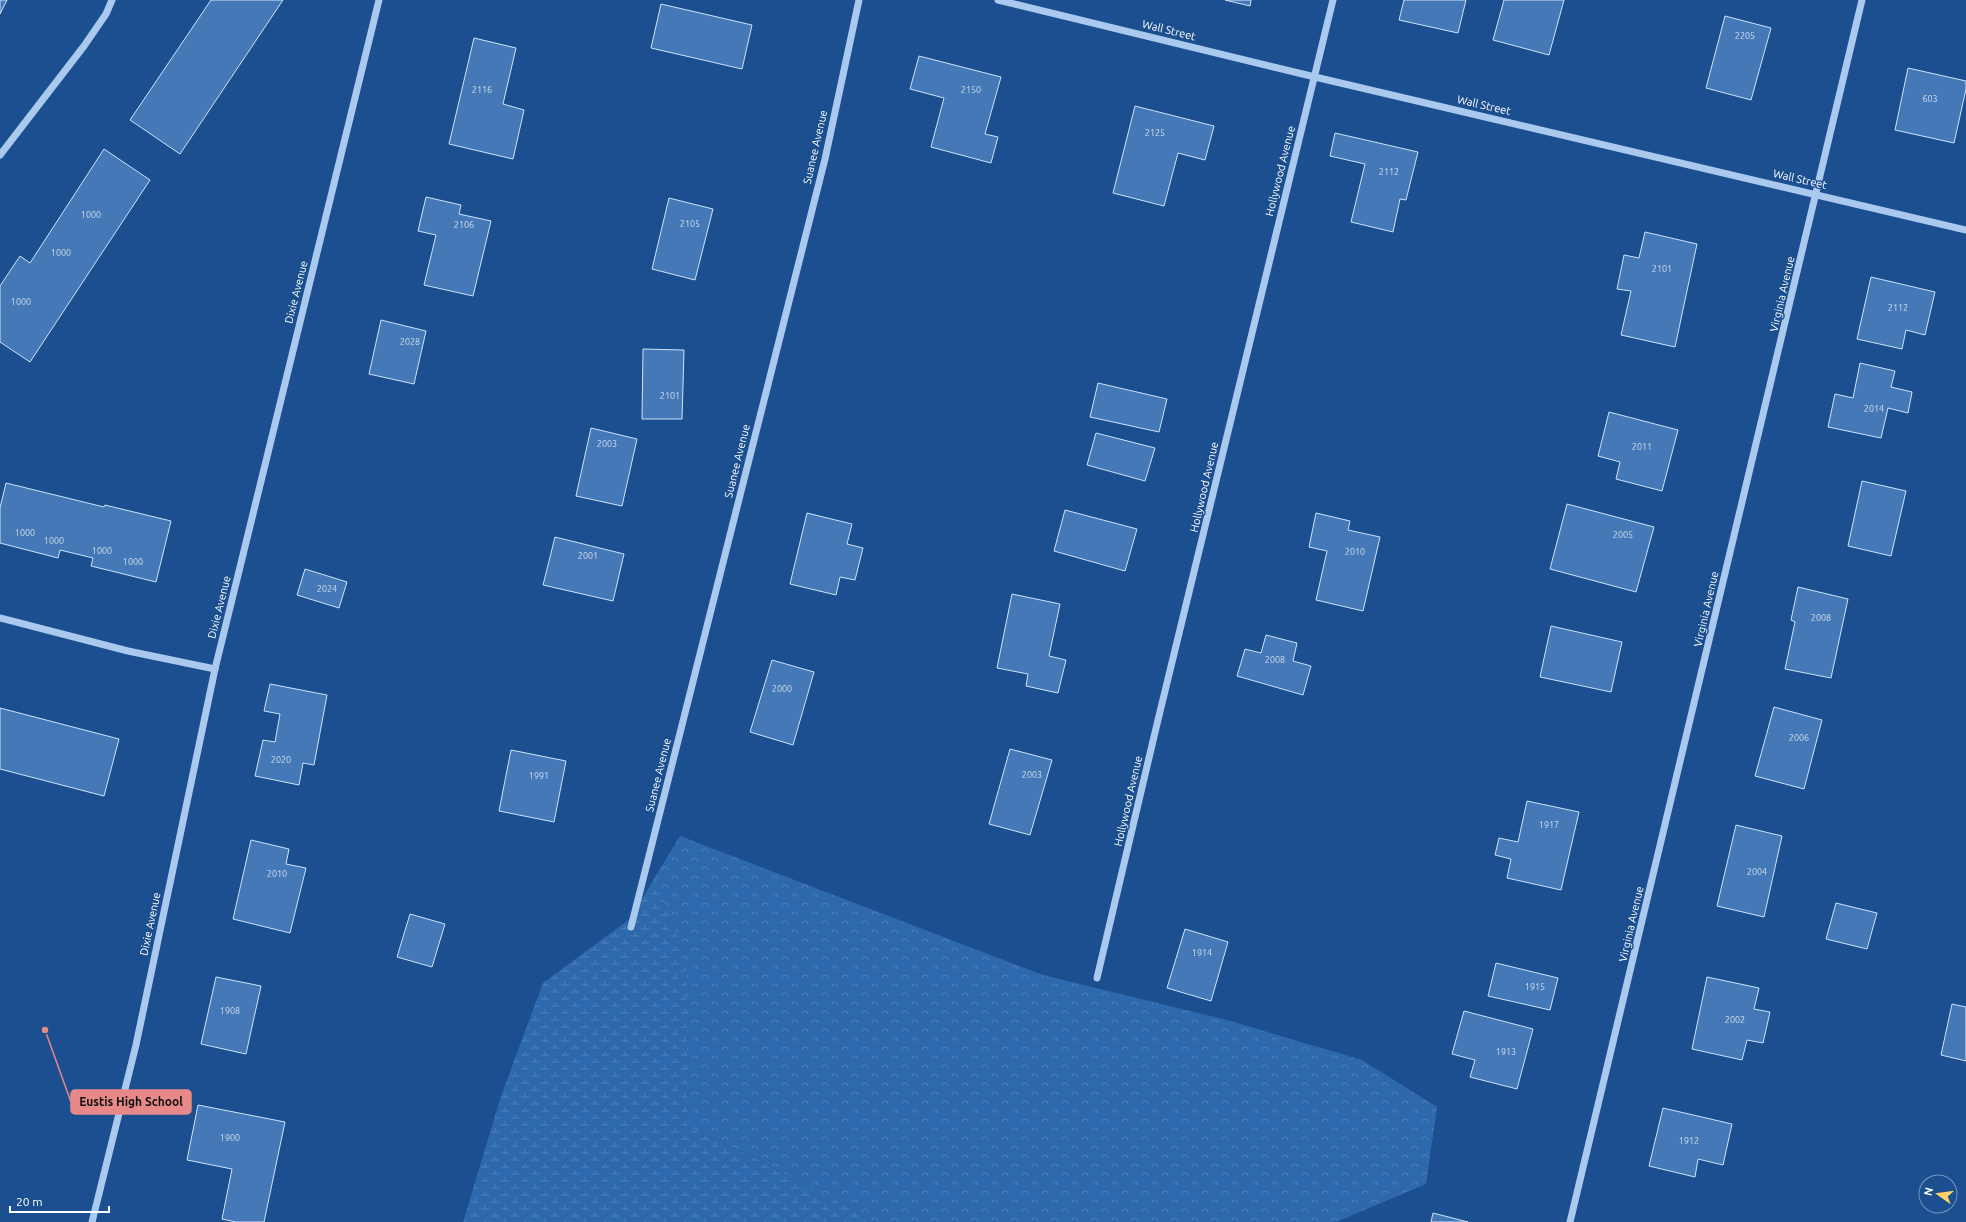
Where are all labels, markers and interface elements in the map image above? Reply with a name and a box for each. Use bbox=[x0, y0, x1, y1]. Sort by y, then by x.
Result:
street label: Wall Street bbox=[1141, 18, 1198, 43]
house number: 2205 bbox=[1735, 31, 1755, 41]
house number: 2116 bbox=[472, 85, 492, 95]
house number: 2150 bbox=[961, 85, 981, 95]
street label: Wall Street bbox=[1456, 93, 1513, 117]
house number: 603 bbox=[1922, 94, 1938, 104]
street label: Suanee Avenue bbox=[801, 109, 829, 185]
street label: Hollywood Avenue bbox=[1263, 125, 1297, 217]
house number: 2125 bbox=[1145, 128, 1165, 138]
house number: 2112 bbox=[1379, 167, 1399, 177]
street label: Wall Street bbox=[1772, 167, 1829, 191]
house number: 1000 bbox=[81, 210, 101, 220]
house number: 2105 bbox=[680, 219, 700, 229]
house number: 2106 bbox=[454, 220, 474, 230]
house number: 1000 bbox=[51, 248, 71, 258]
street label: Virginia Avenue bbox=[1767, 255, 1797, 333]
street label: Dixie Avenue bbox=[282, 259, 310, 325]
house number: 2101 bbox=[1652, 264, 1672, 274]
house number: 1000 bbox=[11, 297, 31, 307]
house number: 2112 bbox=[1888, 303, 1908, 313]
house number: 2028 bbox=[400, 337, 420, 347]
house number: 2101 bbox=[660, 391, 680, 401]
house number: 2014 bbox=[1864, 404, 1884, 414]
street label: Suanee Avenue bbox=[722, 423, 752, 499]
house number: 2003 bbox=[597, 439, 617, 449]
street label: Hollywood Avenue bbox=[1188, 440, 1220, 534]
house number: 2011 bbox=[1632, 442, 1652, 452]
house number: 1000 bbox=[15, 528, 35, 538]
house number: 2005 bbox=[1613, 530, 1633, 540]
house number: 1000 bbox=[44, 536, 64, 546]
house number: 1000 bbox=[92, 546, 112, 556]
house number: 2010 bbox=[1345, 547, 1365, 557]
house number: 2001 bbox=[578, 551, 598, 561]
house number: 1000 bbox=[123, 557, 143, 567]
street label: Virginia Avenue bbox=[1691, 570, 1721, 648]
street label: Dixie Avenue bbox=[205, 574, 233, 640]
house number: 2024 bbox=[317, 584, 337, 594]
house number: 2008 bbox=[1811, 613, 1831, 623]
house number: 2008 bbox=[1265, 655, 1285, 665]
house number: 2000 bbox=[772, 684, 792, 694]
house number: 2006 bbox=[1789, 733, 1809, 743]
street label: Suanee Avenue bbox=[643, 737, 673, 813]
street label: Hollywood Avenue bbox=[1112, 754, 1144, 848]
house number: 2020 bbox=[271, 755, 291, 765]
house number: 2003 bbox=[1022, 770, 1042, 780]
house number: 1991 bbox=[529, 771, 549, 781]
house number: 1917 bbox=[1539, 820, 1559, 830]
house number: 2004 bbox=[1747, 867, 1767, 877]
house number: 2010 bbox=[267, 869, 287, 879]
street label: Virginia Avenue bbox=[1616, 885, 1646, 963]
street label: Dixie Avenue bbox=[137, 891, 163, 957]
house number: 1914 bbox=[1192, 948, 1212, 958]
house number: 1915 bbox=[1525, 982, 1545, 992]
house number: 1908 bbox=[220, 1006, 240, 1016]
house number: 2002 bbox=[1725, 1015, 1745, 1025]
house number: 1913 bbox=[1496, 1047, 1516, 1057]
callout: Eustis High School bbox=[71, 1090, 191, 1114]
text: Eustis High School bbox=[79, 1095, 183, 1108]
house number: 1900 bbox=[220, 1133, 240, 1143]
house number: 1912 bbox=[1679, 1136, 1699, 1146]
north arrow bbox=[1918, 1174, 1958, 1214]
text: N bbox=[1921, 1186, 1935, 1197]
scale bar bbox=[10, 1188, 109, 1214]
text: 20 m bbox=[16, 1195, 43, 1208]

